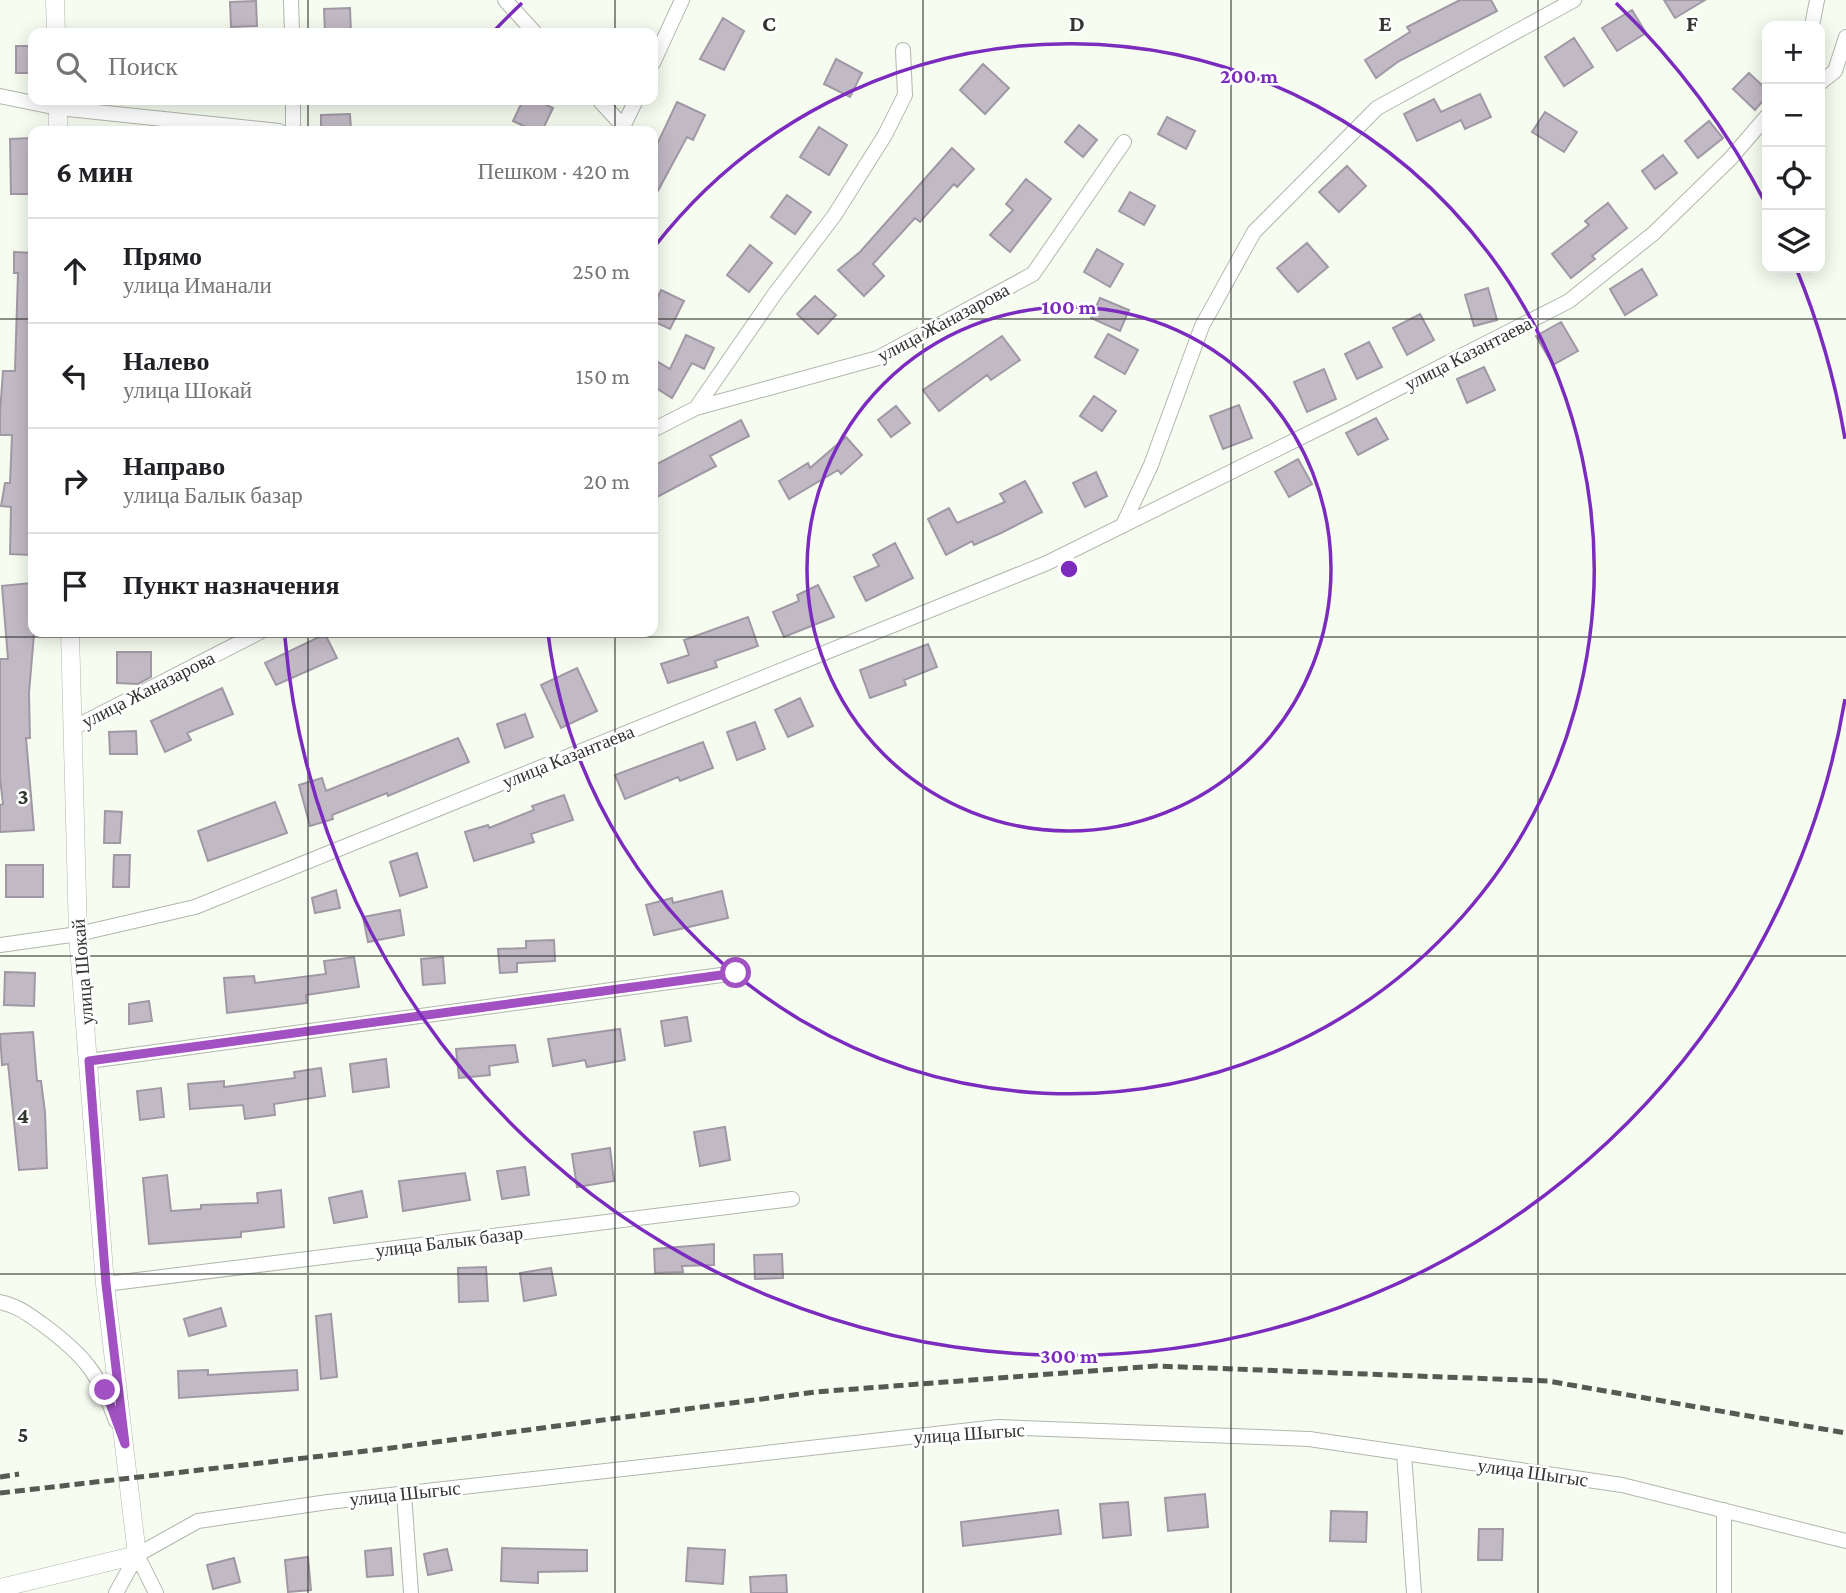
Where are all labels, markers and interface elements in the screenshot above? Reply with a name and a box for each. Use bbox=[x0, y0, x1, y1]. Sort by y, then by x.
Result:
text: C bbox=[762, 10, 776, 36]
text: D bbox=[1069, 10, 1085, 36]
text: E bbox=[1378, 10, 1392, 36]
text: F bbox=[1686, 10, 1698, 36]
map controls bbox=[1762, 21, 1825, 273]
button: + bbox=[1762, 21, 1825, 84]
search box bbox=[28, 28, 658, 105]
icon: search bbox=[52, 48, 90, 86]
text: Поиск bbox=[108, 52, 178, 81]
text: 200 m bbox=[1220, 64, 1278, 88]
button: − bbox=[1762, 84, 1825, 147]
button: locate bbox=[1762, 147, 1825, 210]
text: 6 мин bbox=[56, 155, 133, 188]
text: Пешком · 420 m bbox=[477, 158, 630, 184]
button: layers bbox=[1762, 210, 1825, 273]
text: Прямо bbox=[123, 242, 202, 271]
icon: ahead bbox=[56, 252, 94, 290]
text: 250 m bbox=[572, 258, 630, 284]
text: улица Иманали bbox=[123, 272, 272, 298]
street label: улица Жаназарова bbox=[874, 279, 1013, 366]
text: 100 m bbox=[1041, 295, 1097, 319]
street label: улица Казантаева bbox=[1401, 312, 1536, 395]
text: Налево bbox=[123, 347, 209, 376]
icon: left bbox=[56, 357, 94, 395]
text: 150 m bbox=[576, 363, 630, 389]
text: улица Шокай bbox=[123, 377, 252, 403]
text: Направо bbox=[123, 452, 225, 481]
icon: right bbox=[56, 462, 94, 500]
text: 20 m bbox=[583, 468, 630, 494]
text: улица Балык базар bbox=[123, 482, 303, 508]
centre of rings bbox=[1057, 557, 1081, 581]
icon: arrive bbox=[56, 567, 94, 605]
text: Пункт назначения bbox=[123, 571, 340, 600]
street label: улица Жаназарова bbox=[78, 647, 219, 732]
street label: улица Казантаева bbox=[499, 720, 638, 792]
text: 3 bbox=[17, 783, 29, 809]
street label: улица Шокай bbox=[67, 918, 98, 1026]
route start bbox=[720, 957, 751, 988]
text: 4 bbox=[17, 1102, 29, 1128]
street label: улица Балык базар bbox=[374, 1222, 524, 1261]
text: 300 m bbox=[1040, 1344, 1098, 1368]
route end bbox=[89, 1374, 120, 1405]
street label: улица Шыгыс bbox=[913, 1419, 1025, 1448]
text: 5 bbox=[17, 1421, 29, 1447]
street label: улица Шыгыс bbox=[1476, 1454, 1590, 1491]
street label: улица Шыгыс bbox=[349, 1477, 462, 1510]

